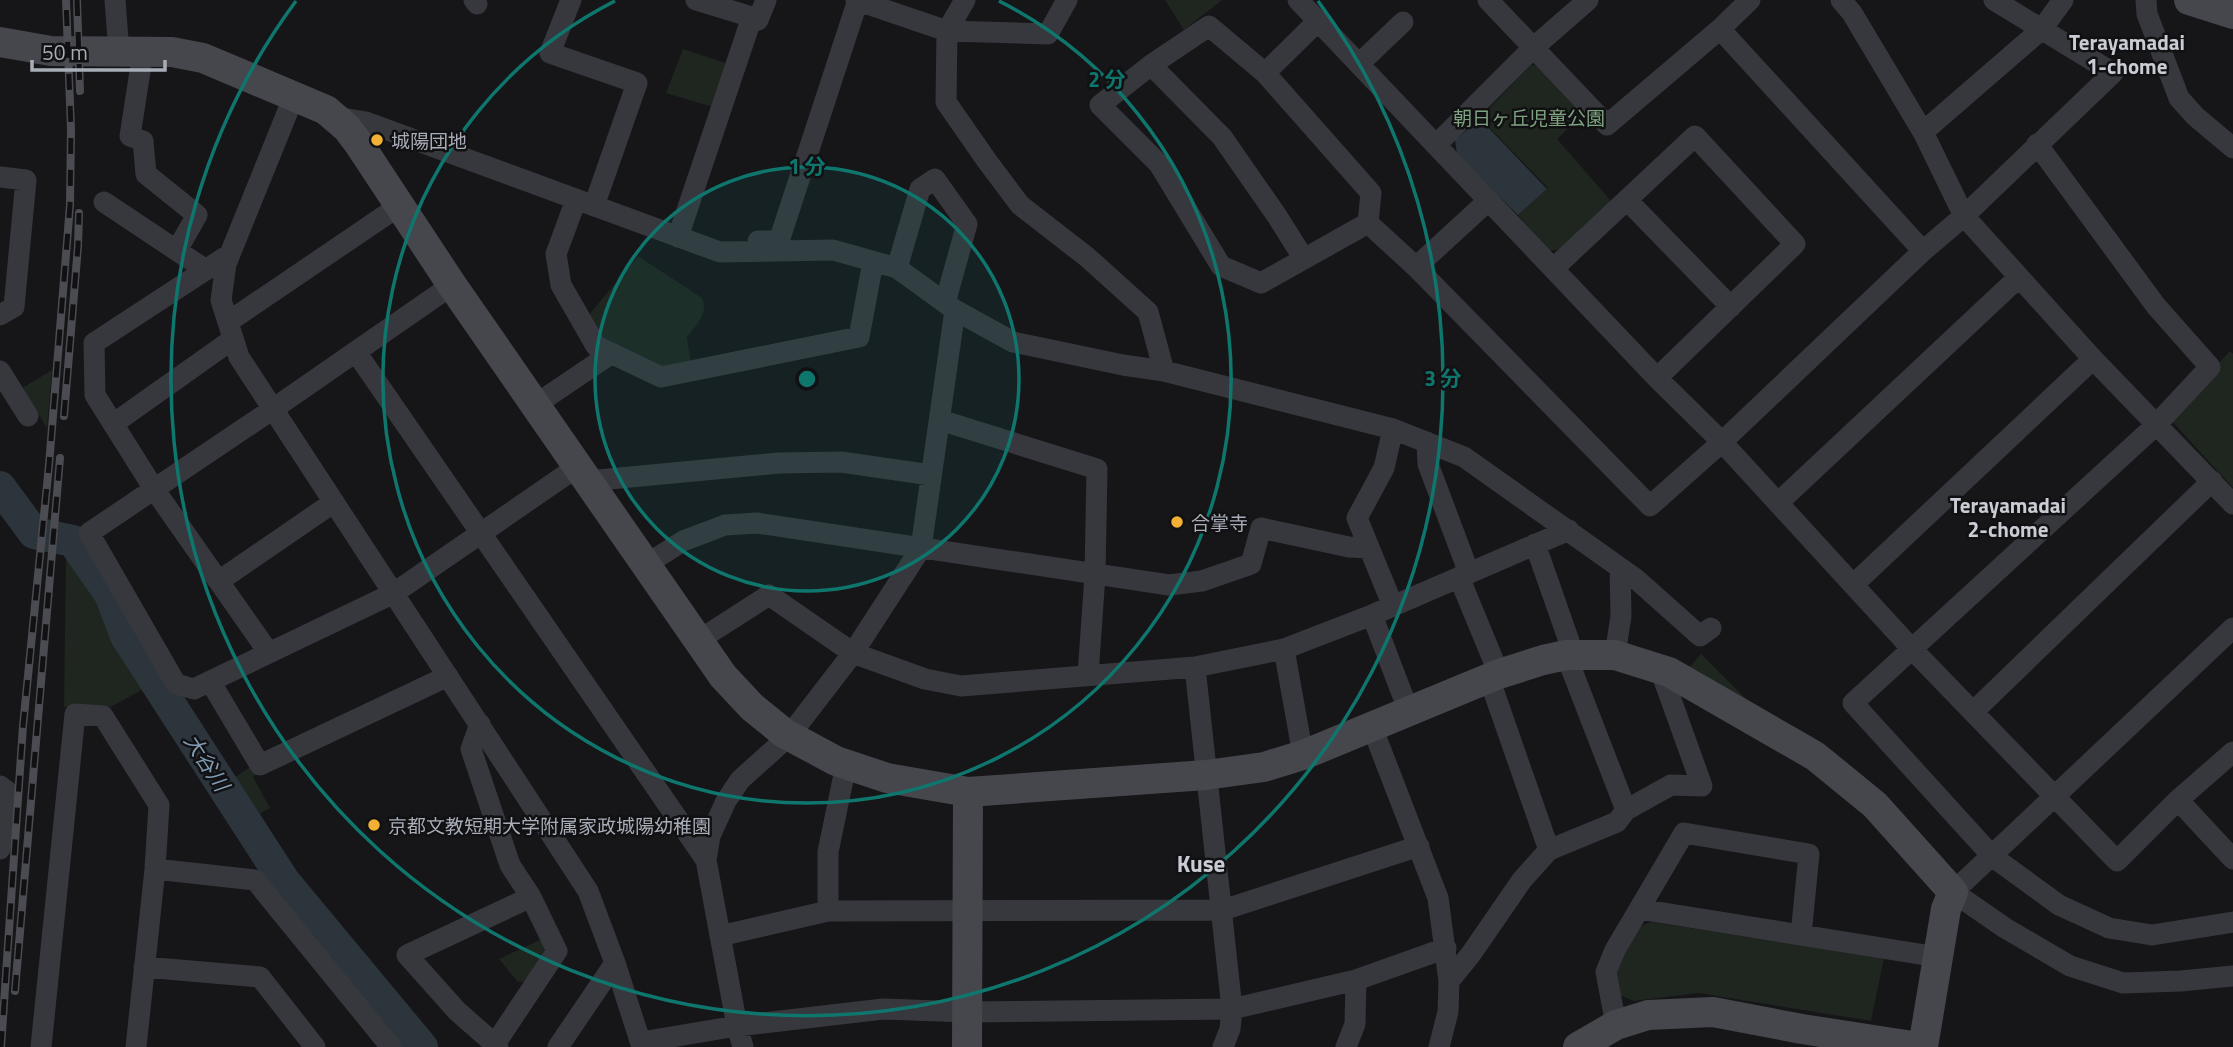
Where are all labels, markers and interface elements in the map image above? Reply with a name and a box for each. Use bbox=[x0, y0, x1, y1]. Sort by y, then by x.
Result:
district label: Terayamadai 1-chome bbox=[2069, 26, 2185, 82]
scale bar bbox=[32, 28, 164, 72]
text: 50 m bbox=[42, 36, 88, 68]
text: 2 分 bbox=[1088, 63, 1126, 95]
park label: 朝日ヶ丘児童公園 bbox=[1453, 103, 1605, 132]
place label: 城陽団地 bbox=[391, 126, 467, 155]
marker: 城陽団地 bbox=[369, 132, 385, 148]
text: 1 分 bbox=[788, 150, 826, 182]
text: 3 分 bbox=[1424, 362, 1462, 394]
centre of rings bbox=[795, 367, 819, 391]
district label: Terayamadai 2-chome bbox=[1950, 489, 2066, 545]
place label: 合掌寺 bbox=[1191, 508, 1248, 537]
marker: 合掌寺 bbox=[1169, 514, 1185, 530]
water label: 大谷川 bbox=[176, 727, 239, 799]
place label: 京都文教短期大学附属家政城陽幼稚園 bbox=[388, 811, 711, 840]
marker: 京都文教短期大学附属家政城陽幼稚園 bbox=[366, 817, 382, 833]
district label: Kuse bbox=[1177, 846, 1225, 881]

